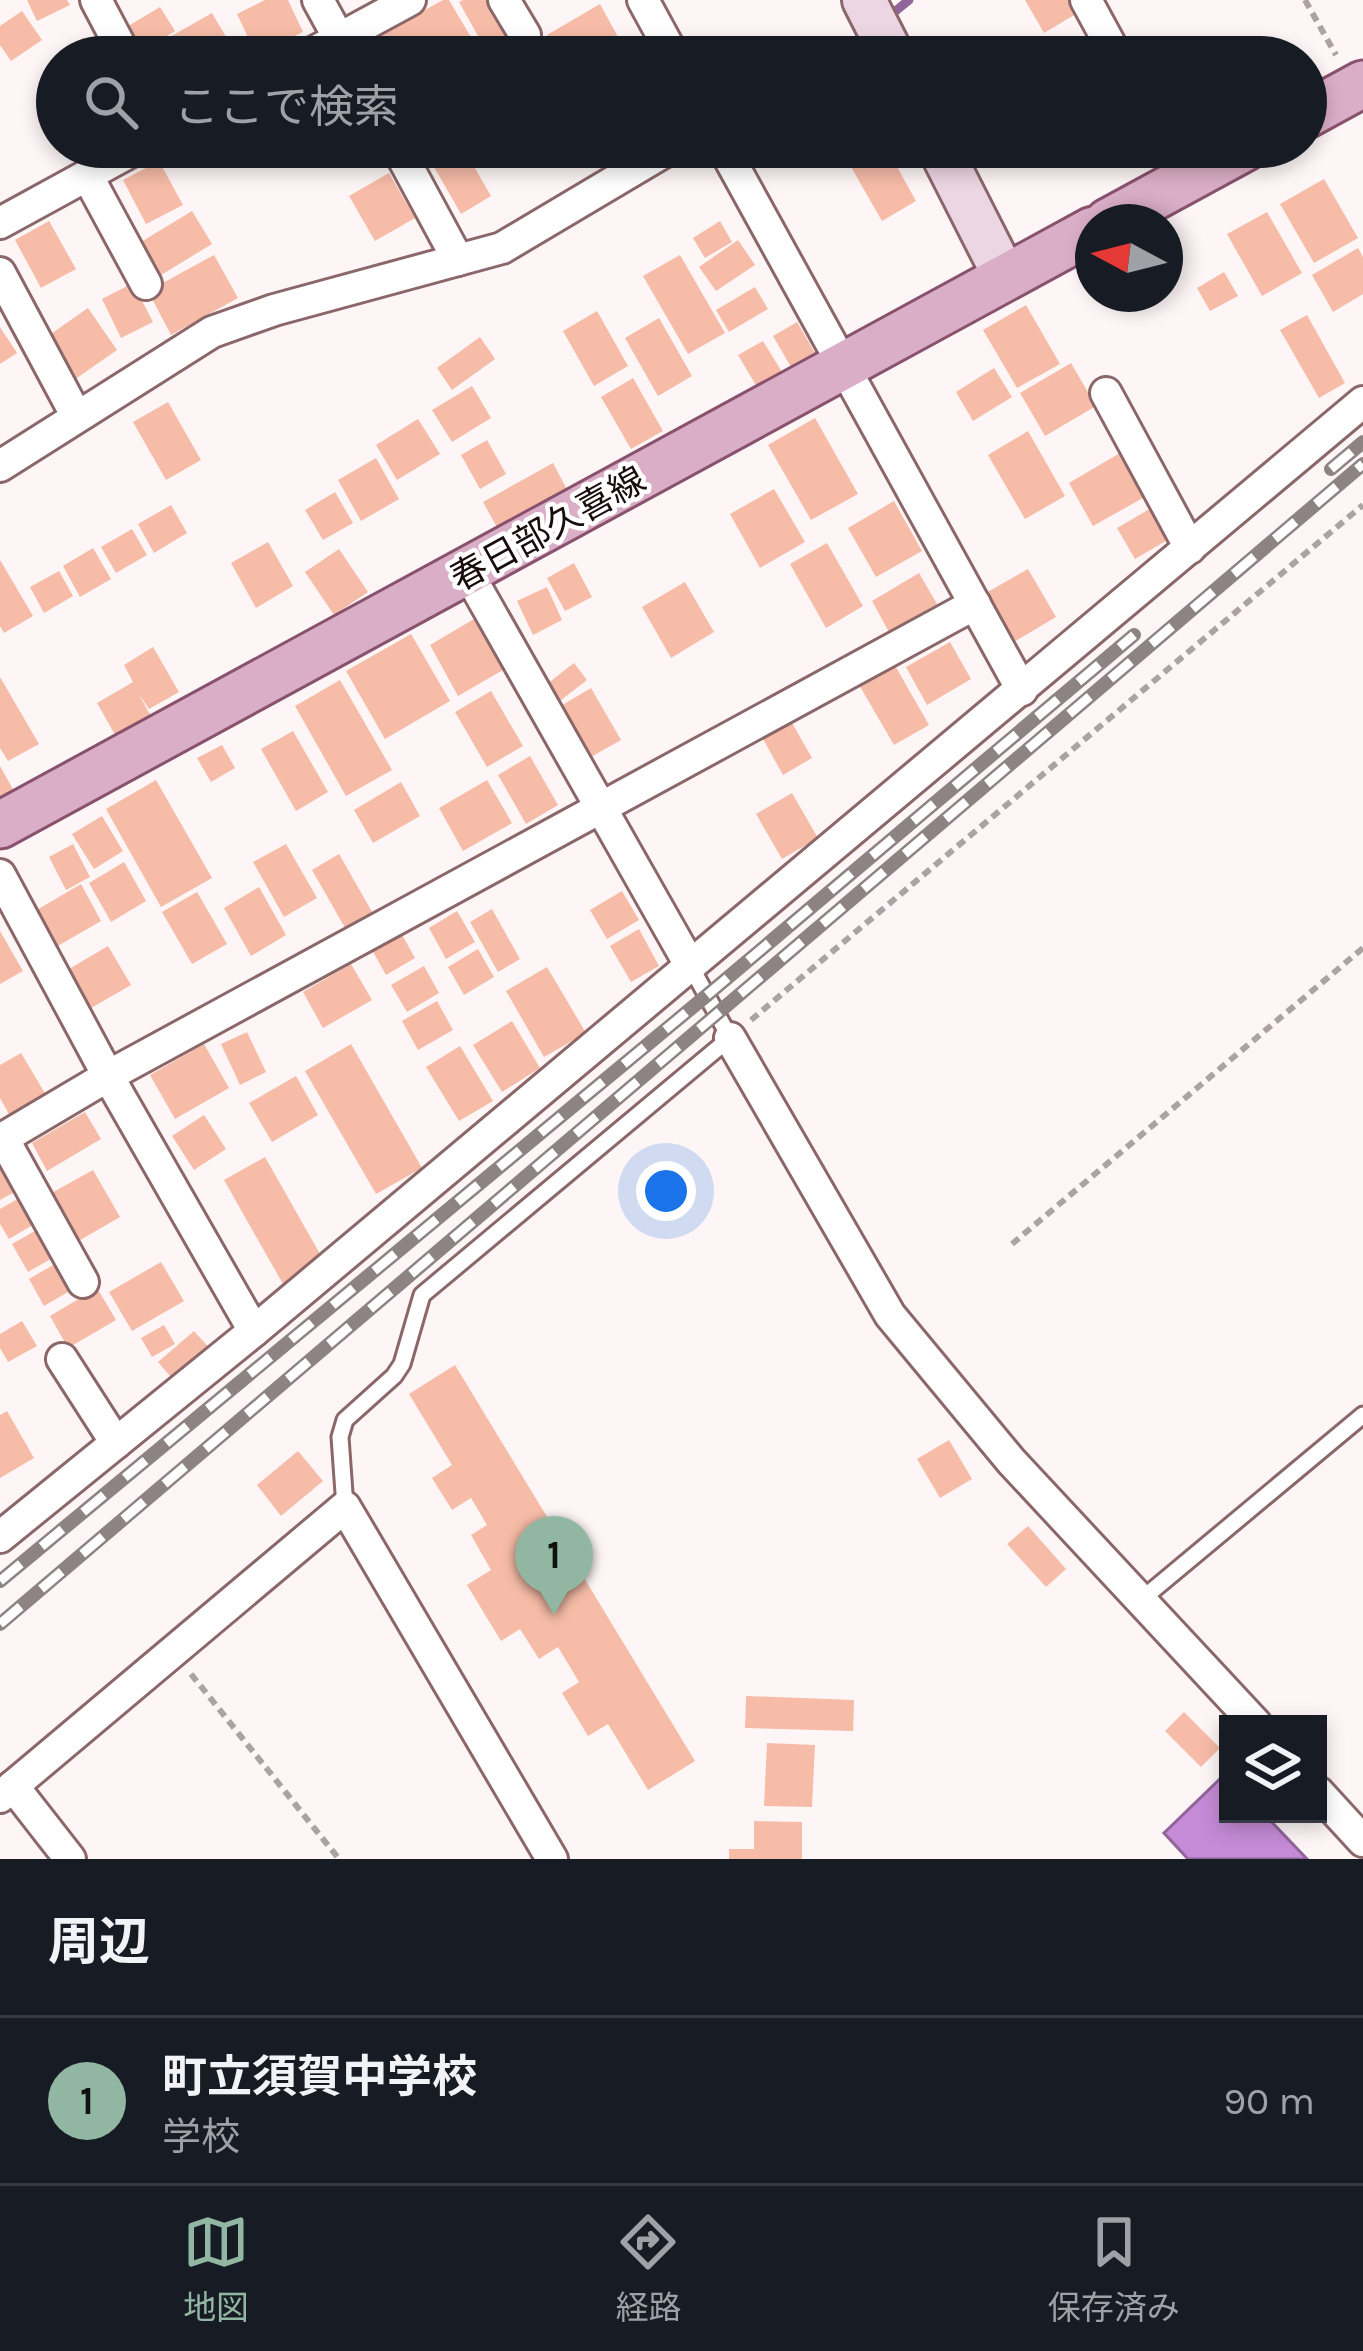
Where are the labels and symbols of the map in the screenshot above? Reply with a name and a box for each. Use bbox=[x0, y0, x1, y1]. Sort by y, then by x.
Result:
north arrow bbox=[1075, 204, 1183, 312]
street label: 春日部久喜線 bbox=[443, 458, 653, 600]
your location bbox=[636, 1161, 696, 1221]
pin: 1 bbox=[515, 1516, 593, 1615]

